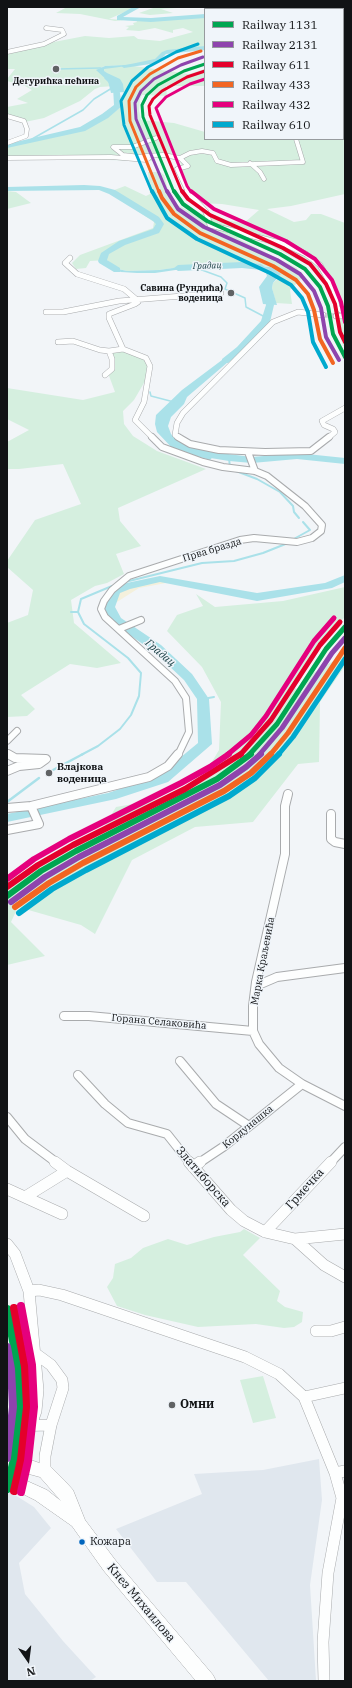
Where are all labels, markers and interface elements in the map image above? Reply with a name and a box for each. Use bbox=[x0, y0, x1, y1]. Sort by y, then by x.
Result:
legend bbox=[204, 8, 344, 140]
text: Railway 1131 bbox=[242, 17, 318, 32]
text: Railway 2131 bbox=[242, 37, 318, 52]
text: Railway 611 bbox=[242, 57, 310, 72]
marker: Дегурићка пећина bbox=[51, 64, 61, 74]
place label: Дегурићка пећина bbox=[13, 76, 99, 86]
text: Railway 433 bbox=[242, 77, 310, 92]
text: Railway 432 bbox=[242, 97, 310, 112]
text: Railway 610 bbox=[242, 117, 310, 132]
water label: Градац bbox=[192, 260, 222, 272]
place label: Савина (Рундића) воденица bbox=[140, 283, 223, 304]
marker: Савина (Рундића) воденица bbox=[226, 288, 236, 298]
street label: Прва бразда bbox=[181, 535, 243, 565]
water label: Градац bbox=[142, 637, 178, 669]
place label: Влајкова воденица bbox=[57, 761, 107, 784]
marker: Влајкова воденица bbox=[44, 768, 54, 778]
street label: Марка Краљевића bbox=[249, 916, 277, 1006]
street label: Горана Селаковића bbox=[111, 1012, 207, 1032]
street label: Кордунашка bbox=[220, 1103, 276, 1151]
street label: Златиборска bbox=[173, 1144, 233, 1210]
street label: Грмечка bbox=[283, 1166, 327, 1212]
place label: Омни bbox=[180, 1398, 214, 1412]
marker: Омни bbox=[167, 1400, 177, 1410]
place label: Кожара bbox=[90, 1535, 131, 1549]
marker: Кожара bbox=[77, 1537, 87, 1547]
street label: Кнез Михаилова bbox=[104, 1561, 178, 1645]
north arrow bbox=[8, 1640, 48, 1680]
text: N bbox=[25, 1664, 37, 1679]

